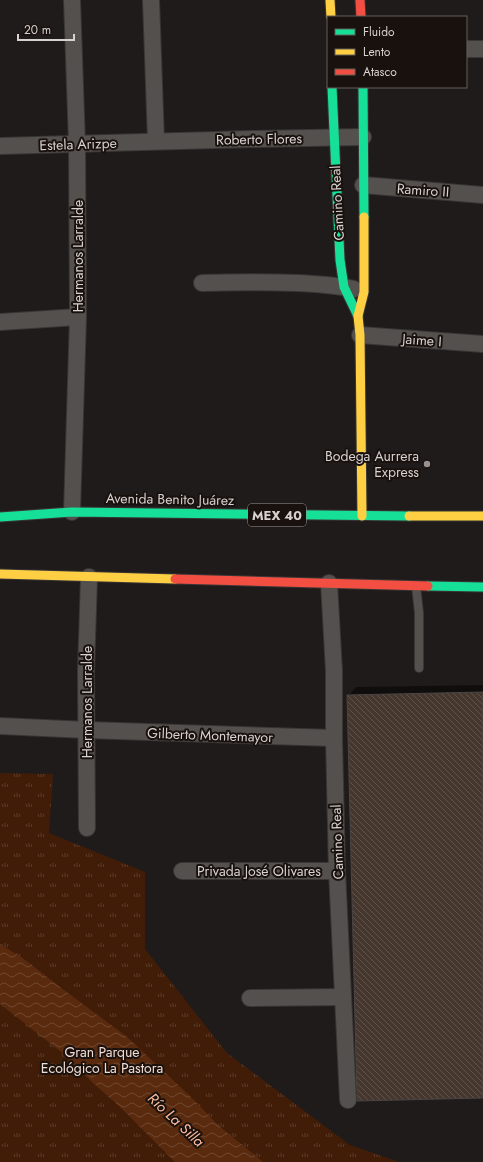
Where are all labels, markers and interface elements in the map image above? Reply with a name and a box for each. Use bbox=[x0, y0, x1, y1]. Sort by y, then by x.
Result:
scale bar bbox=[18, 16, 74, 42]
legend bbox=[327, 16, 467, 88]
text: 20 m bbox=[24, 21, 51, 39]
text: Fluido bbox=[363, 23, 395, 41]
text: Lento bbox=[363, 43, 391, 61]
text: Atasco bbox=[363, 63, 397, 81]
street label: Roberto Flores bbox=[216, 128, 303, 150]
street label: Estela Arizpe bbox=[39, 133, 117, 155]
street label: Camino Real bbox=[325, 165, 349, 241]
street label: Ramiro II bbox=[396, 178, 450, 202]
street label: Hermanos Larralde bbox=[68, 200, 88, 312]
street label: Jaime I bbox=[400, 329, 442, 351]
place label: Bodega Aurrera Express bbox=[325, 446, 419, 482]
marker: Bodega Aurrera Express bbox=[422, 459, 432, 469]
street label: Avenida Benito Juárez bbox=[106, 488, 235, 510]
road number: MEX 40 bbox=[248, 504, 306, 526]
street label: Hermanos Larralde bbox=[77, 646, 97, 758]
street label: Gilberto Montemayor bbox=[147, 723, 273, 747]
street label: Camino Real bbox=[326, 804, 348, 880]
street label: Privada José Olivares bbox=[197, 861, 321, 881]
park label: Gran Parque Ecológico La Pastora bbox=[41, 1042, 163, 1078]
water label: Río La Silla bbox=[143, 1088, 210, 1153]

